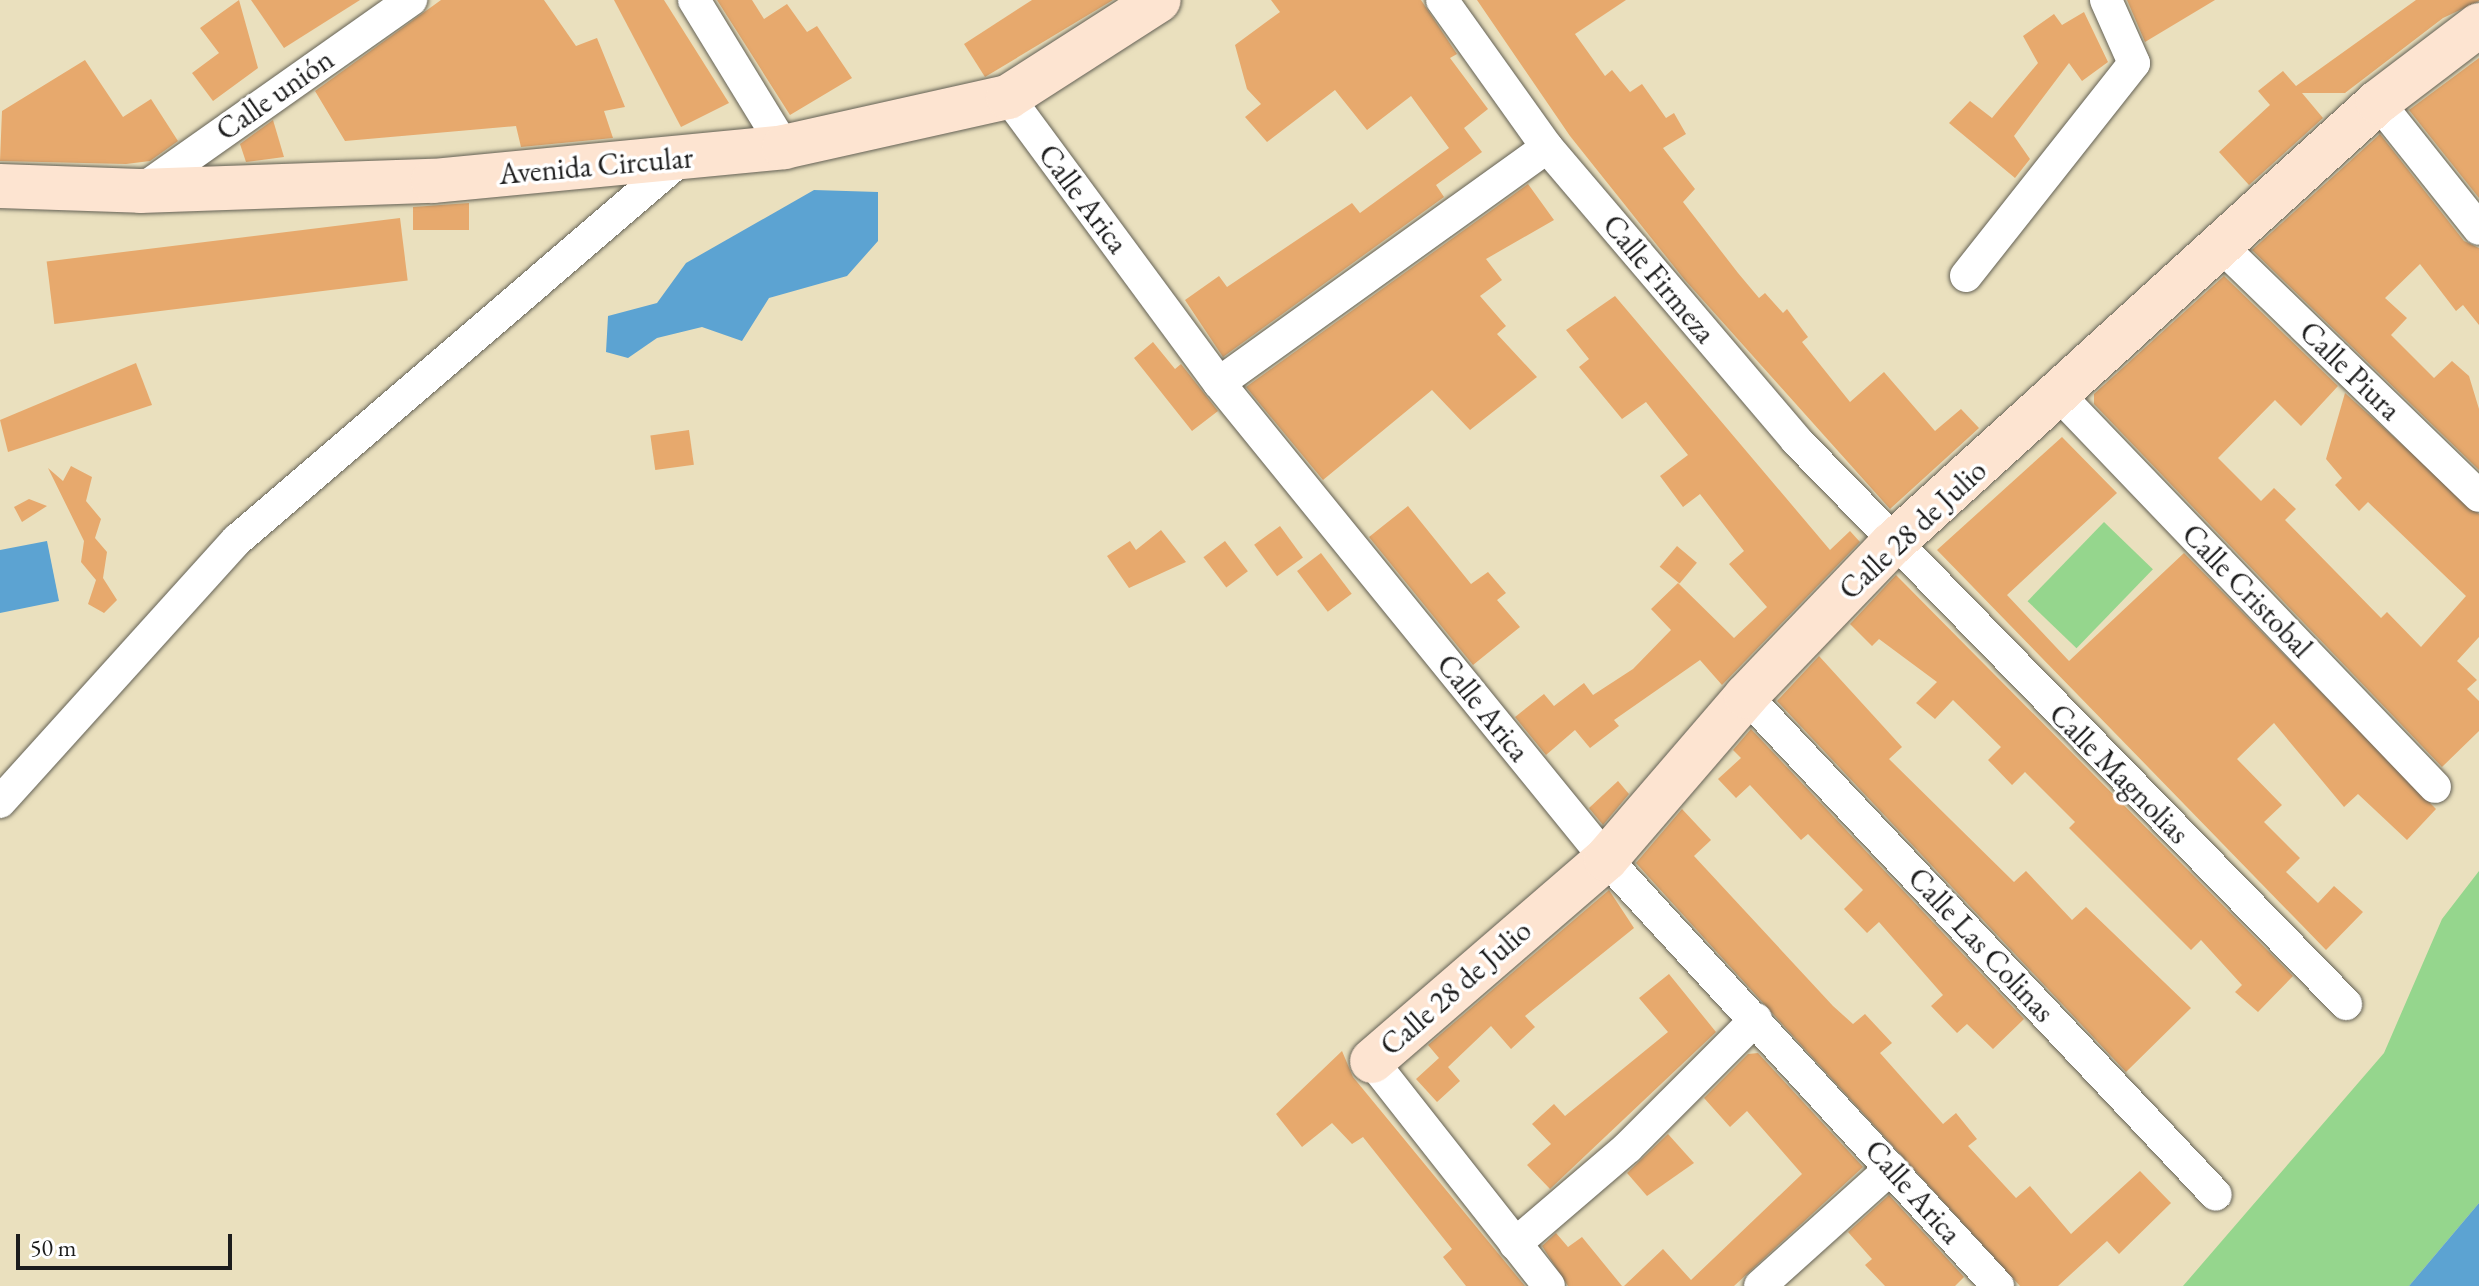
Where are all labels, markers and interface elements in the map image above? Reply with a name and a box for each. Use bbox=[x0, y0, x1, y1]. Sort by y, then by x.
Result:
street label: Calle unión bbox=[209, 42, 341, 148]
street label: Calle Arica bbox=[1030, 137, 1136, 261]
street label: Avenida Circular bbox=[497, 140, 695, 192]
street label: Calle Firmeza bbox=[1595, 208, 1723, 350]
street label: Calle Piura bbox=[2292, 314, 2408, 428]
street label: Calle 28 de Julio bbox=[1832, 453, 1994, 607]
street label: Calle Cristobal bbox=[2174, 517, 2320, 665]
street label: Calle Arica bbox=[1429, 647, 1537, 769]
street label: Calle Magnolias bbox=[2041, 696, 2197, 852]
street label: Calle Las Colinas bbox=[1900, 860, 2062, 1030]
street label: Calle 28 de Julio bbox=[1373, 913, 1539, 1063]
street label: Calle Arica bbox=[1857, 1133, 1969, 1251]
scale bar bbox=[20, 1218, 236, 1268]
text: 50 m bbox=[30, 1232, 77, 1263]

